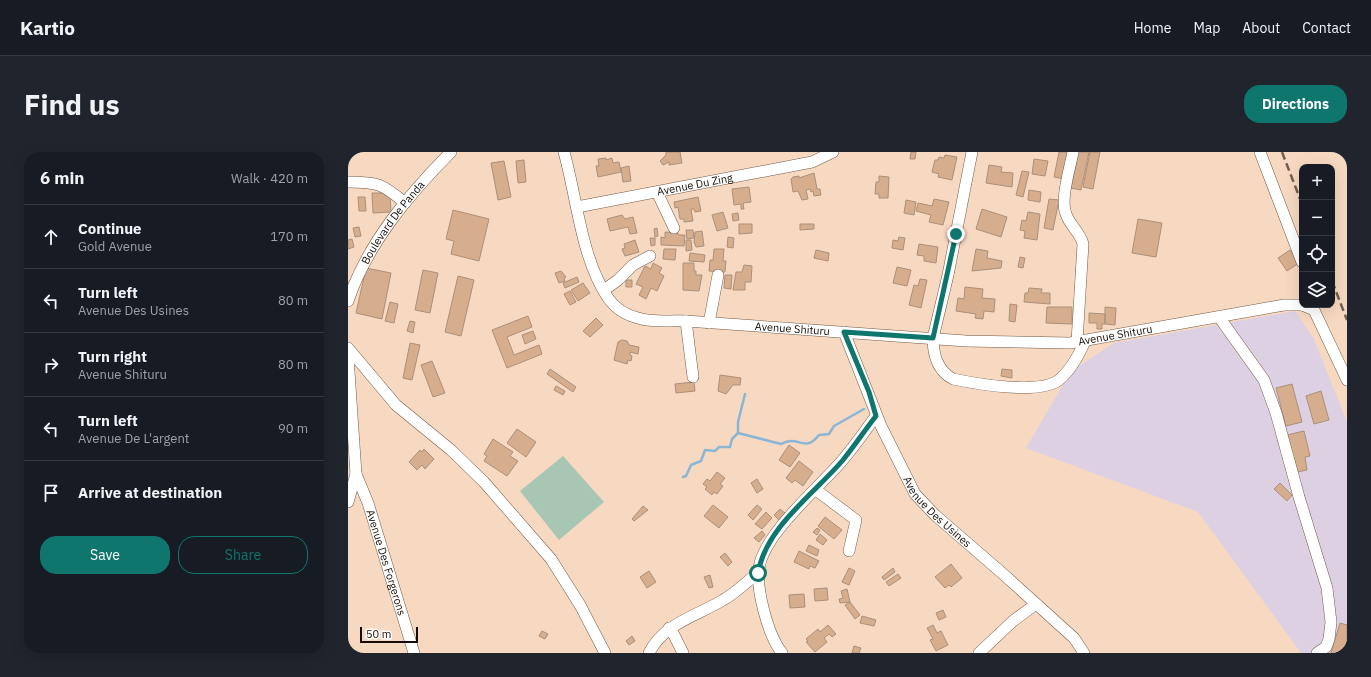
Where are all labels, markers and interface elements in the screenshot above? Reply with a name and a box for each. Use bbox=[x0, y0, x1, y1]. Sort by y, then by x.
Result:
text: Kartio bbox=[20, 16, 75, 40]
text: Home bbox=[1134, 19, 1171, 37]
text: Map bbox=[1193, 19, 1220, 37]
text: About bbox=[1242, 19, 1280, 37]
text: Contact bbox=[1302, 19, 1351, 37]
button: Directions bbox=[1244, 85, 1347, 123]
text: Find us bbox=[24, 86, 120, 123]
map controls bbox=[1299, 164, 1335, 308]
button: + bbox=[1299, 164, 1335, 200]
text: 6 min bbox=[40, 167, 84, 189]
text: Walk · 420 m bbox=[231, 170, 308, 187]
street label: Avenue Du Zing bbox=[656, 170, 734, 199]
street label: Boulevard De Panda bbox=[358, 178, 428, 267]
button: − bbox=[1299, 200, 1335, 236]
text: Continue bbox=[78, 219, 142, 238]
route end bbox=[947, 225, 965, 243]
icon: ahead bbox=[40, 226, 62, 248]
text: 170 m bbox=[270, 228, 308, 245]
button: locate bbox=[1299, 236, 1335, 272]
text: Gold Avenue bbox=[78, 238, 152, 255]
button: layers bbox=[1299, 272, 1335, 308]
text: Turn left bbox=[78, 283, 138, 302]
icon: left bbox=[40, 290, 62, 312]
text: 80 m bbox=[278, 292, 308, 309]
text: Avenue Des Usines bbox=[78, 302, 189, 319]
street label: Avenue Shituru bbox=[754, 319, 830, 338]
street label: Avenue Shituru bbox=[1077, 322, 1153, 348]
text: Turn right bbox=[78, 347, 147, 366]
icon: right bbox=[40, 354, 62, 376]
text: 80 m bbox=[278, 356, 308, 373]
text: Avenue Shituru bbox=[78, 366, 167, 383]
text: Turn left bbox=[78, 411, 138, 430]
icon: left bbox=[40, 418, 62, 440]
text: 90 m bbox=[278, 420, 308, 437]
text: Avenue De L'argent bbox=[78, 430, 189, 447]
street label: Avenue Des Usines bbox=[900, 474, 974, 550]
icon: arrive bbox=[40, 482, 62, 504]
text: Arrive at destination bbox=[78, 483, 222, 502]
street label: Avenue Des Forgerons bbox=[363, 508, 409, 617]
button: Save bbox=[40, 536, 170, 574]
button: Share bbox=[178, 536, 308, 574]
route start bbox=[749, 564, 767, 582]
scale bar bbox=[360, 625, 418, 644]
text: 50 m bbox=[366, 627, 391, 641]

